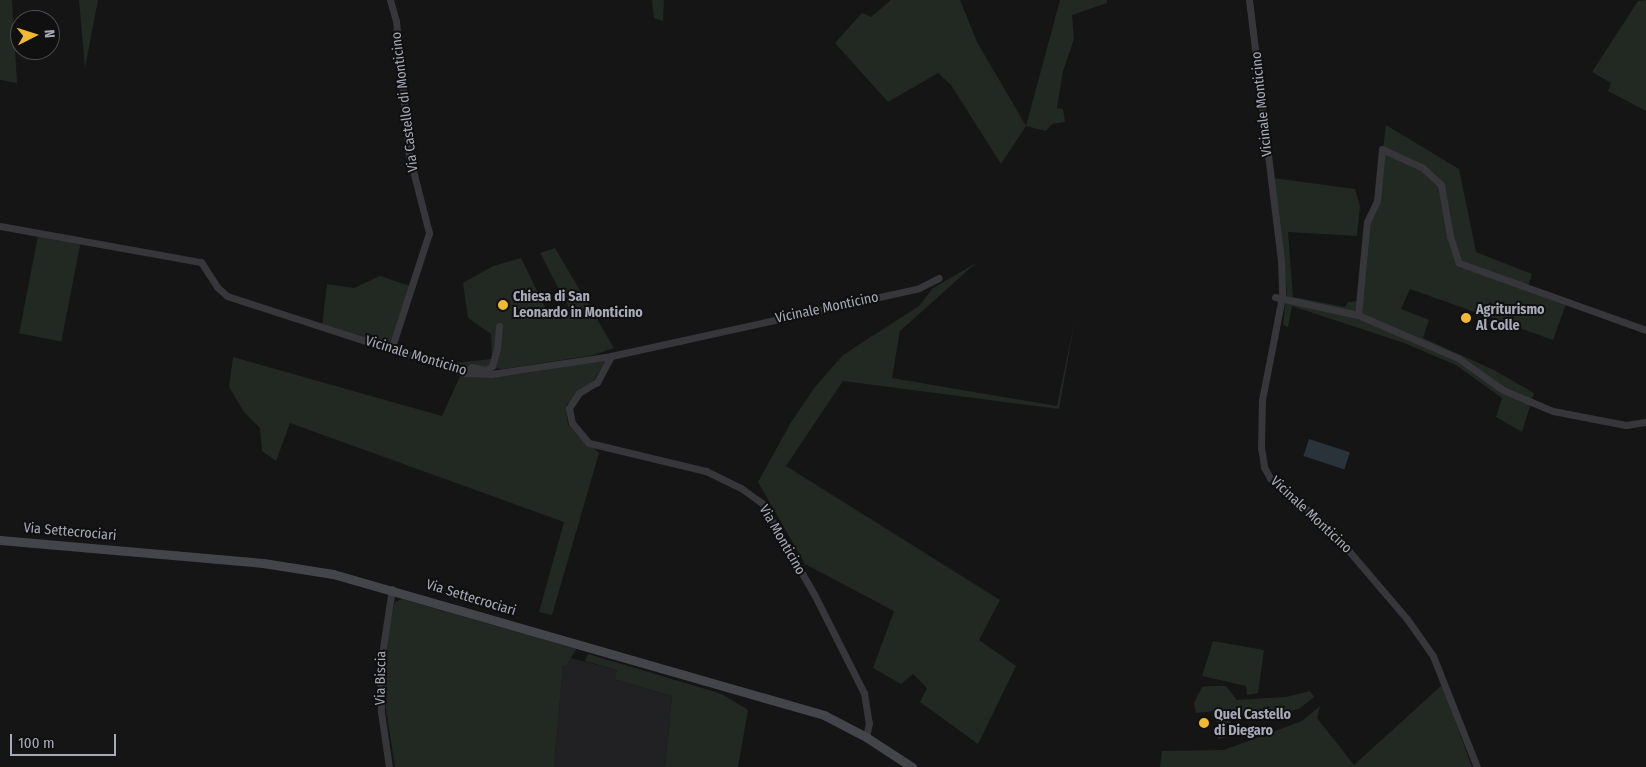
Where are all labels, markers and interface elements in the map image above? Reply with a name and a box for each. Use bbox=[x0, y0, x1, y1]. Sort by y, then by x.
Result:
north arrow bbox=[10, 10, 60, 60]
text: N bbox=[41, 29, 58, 39]
street label: Via Castello di Monticino bbox=[388, 31, 422, 173]
street label: Vicinale Monticino bbox=[1248, 51, 1276, 157]
place label: Chiesa di San Leonardo in Monticino bbox=[513, 289, 643, 322]
street label: Vicinale Monticino bbox=[774, 289, 880, 327]
marker: Chiesa di San Leonardo in Monticino bbox=[497, 299, 509, 311]
place label: Agriturismo Al Colle bbox=[1476, 302, 1545, 334]
marker: Agriturismo Al Colle bbox=[1460, 312, 1472, 324]
street label: Vicinale Monticino bbox=[363, 333, 469, 379]
street label: Vicinale Monticino bbox=[1267, 473, 1355, 557]
street label: Via Monticino bbox=[755, 502, 809, 578]
street label: Via Settecrociari bbox=[23, 520, 117, 544]
street label: Via Settecrociari bbox=[424, 576, 518, 620]
street label: Via Biscia bbox=[372, 651, 390, 705]
place label: Quel Castello di Diegaro bbox=[1214, 707, 1291, 740]
marker: Quel Castello di Diegaro bbox=[1198, 717, 1210, 729]
scale bar bbox=[12, 724, 119, 756]
text: 100 m bbox=[18, 734, 55, 752]

